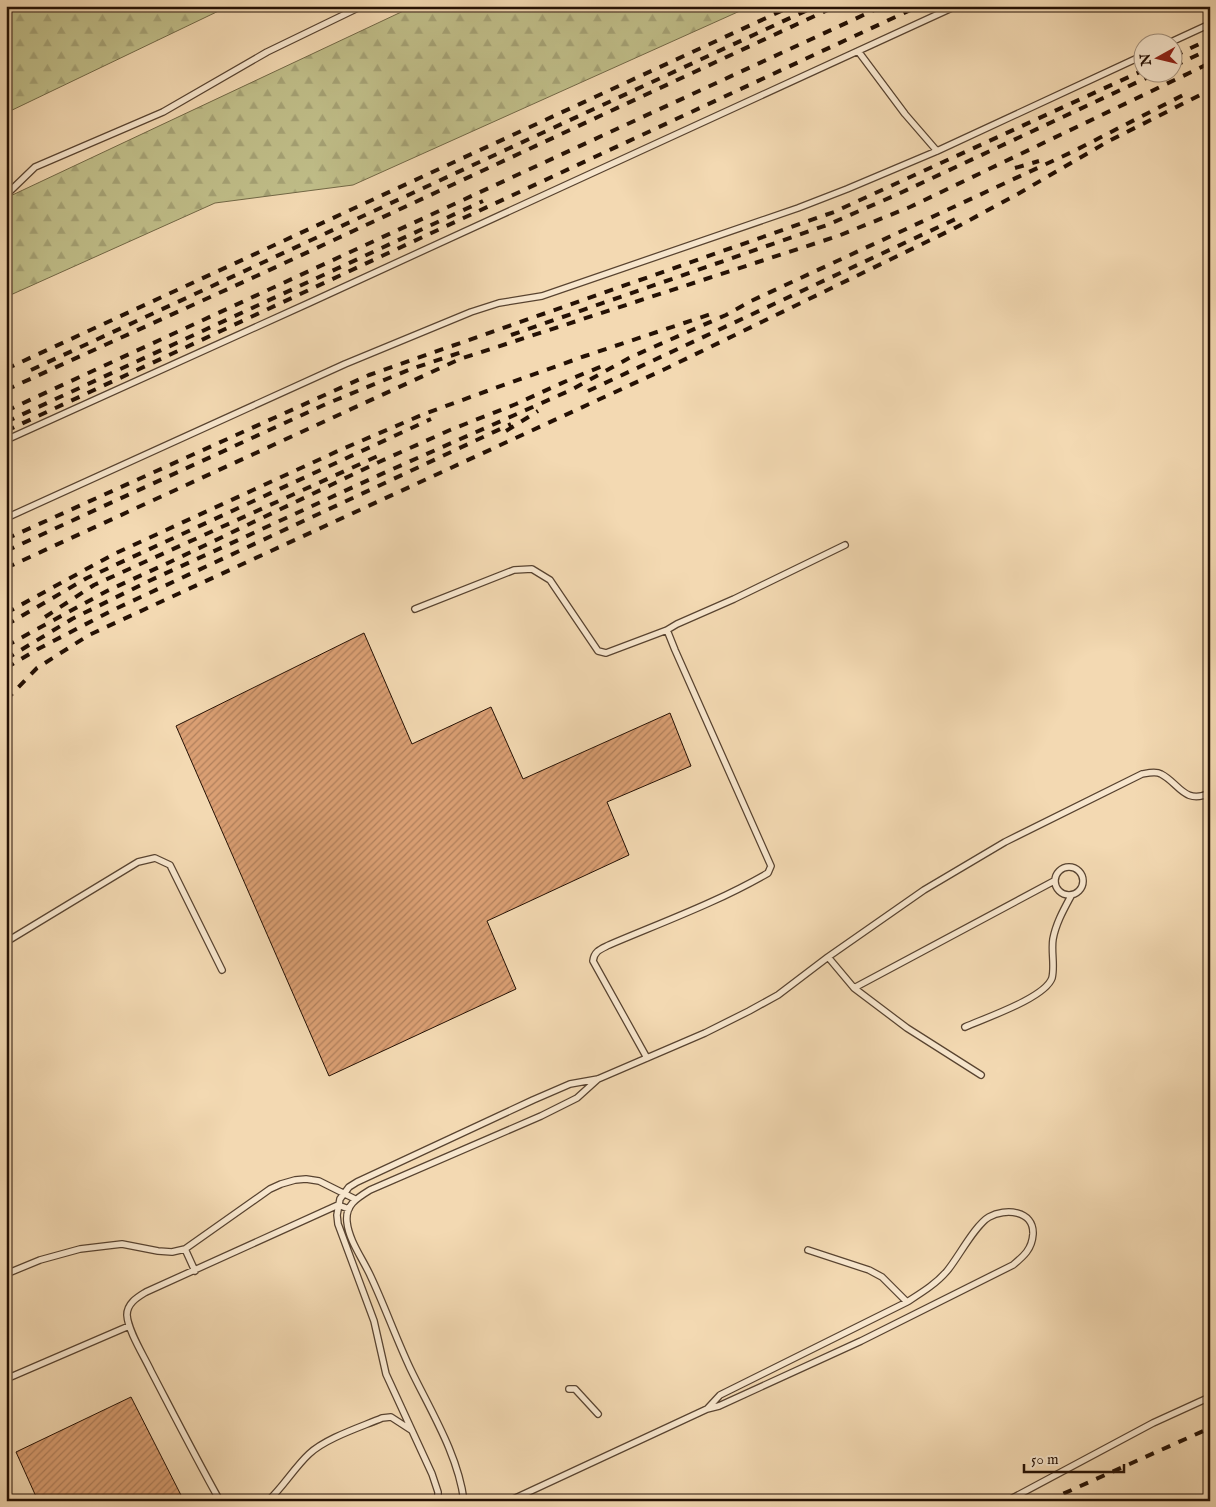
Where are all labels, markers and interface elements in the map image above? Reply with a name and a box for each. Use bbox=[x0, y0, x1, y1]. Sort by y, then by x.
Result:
north arrow bbox=[1134, 32, 1184, 82]
text: N bbox=[1136, 52, 1156, 68]
scale bar bbox=[1024, 1442, 1124, 1474]
text: 50 m bbox=[1031, 1450, 1059, 1469]

